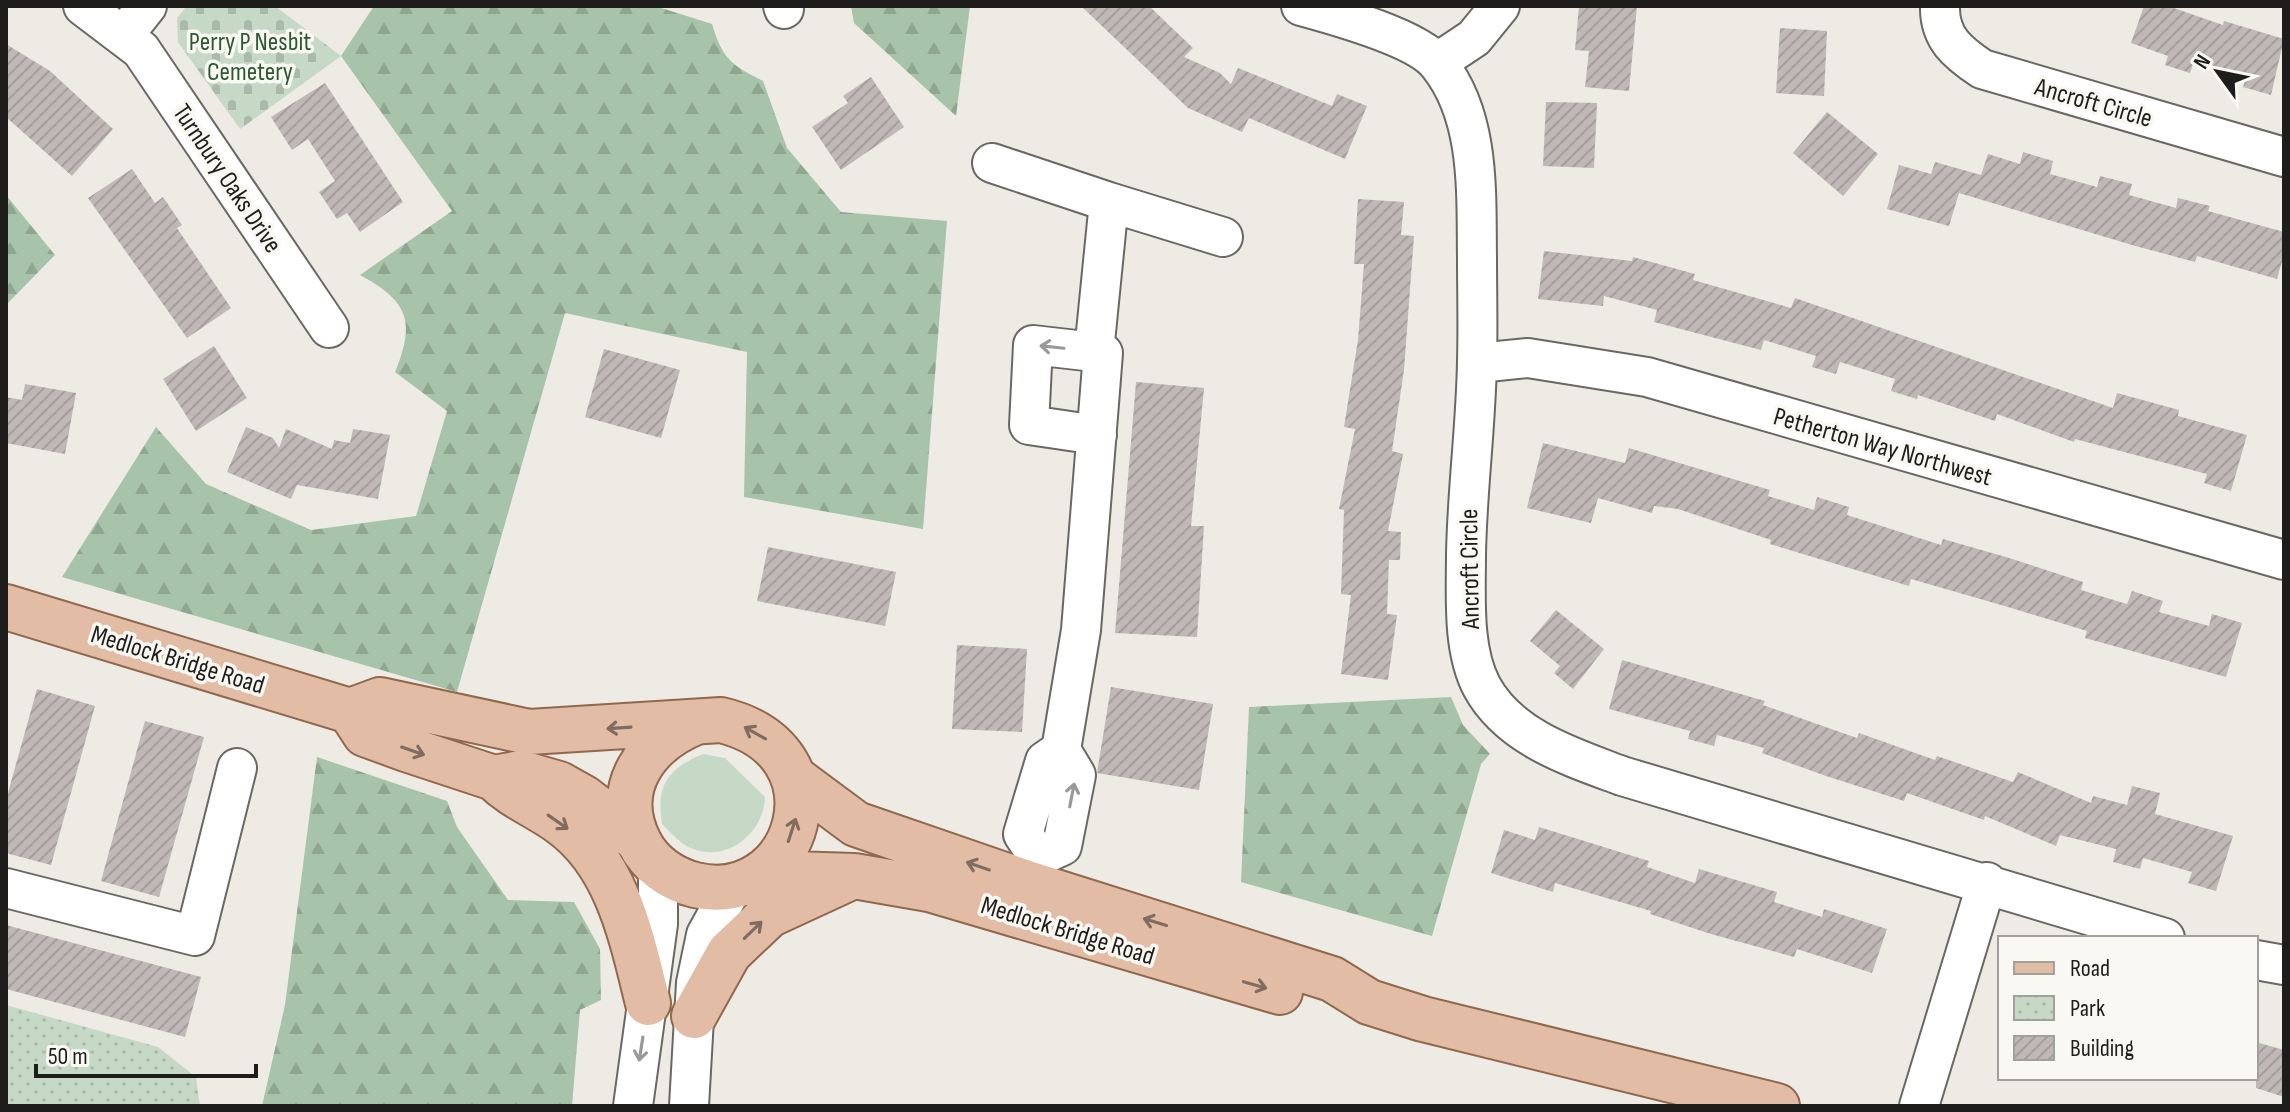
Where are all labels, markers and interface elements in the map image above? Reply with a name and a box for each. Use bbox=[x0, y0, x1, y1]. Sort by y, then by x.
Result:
park label: Perry P Nesbit Cemetery bbox=[189, 27, 311, 88]
north arrow bbox=[2178, 32, 2258, 112]
text: N bbox=[2188, 50, 2217, 74]
street label: Ancroft Circle bbox=[2030, 72, 2156, 135]
street label: Turnbury Oaks Drive bbox=[166, 99, 288, 259]
one-way arrow bbox=[1039, 340, 1066, 355]
street label: Petherton Way Northwest bbox=[1770, 401, 1995, 493]
street label: Ancroft Circle bbox=[1454, 508, 1487, 630]
street label: Medlock Bridge Road bbox=[87, 619, 268, 702]
one-way arrow bbox=[606, 721, 633, 736]
one-way arrow bbox=[744, 724, 767, 740]
one-way arrow bbox=[400, 745, 425, 760]
one-way arrow bbox=[1065, 783, 1080, 808]
one-way arrow bbox=[546, 814, 568, 830]
one-way arrow bbox=[786, 818, 800, 843]
one-way arrow bbox=[966, 858, 991, 873]
street label: Medlock Bridge Road bbox=[977, 890, 1158, 973]
one-way arrow bbox=[1142, 914, 1168, 929]
one-way arrow bbox=[743, 921, 762, 940]
legend bbox=[1998, 936, 2258, 1080]
text: Road bbox=[2070, 954, 2110, 983]
one-way arrow bbox=[1242, 978, 1268, 993]
text: Park bbox=[2070, 994, 2105, 1023]
scale bar bbox=[36, 1028, 256, 1078]
text: Building bbox=[2070, 1034, 2134, 1063]
one-way arrow bbox=[633, 1035, 648, 1061]
text: 50 m bbox=[48, 1042, 88, 1071]

